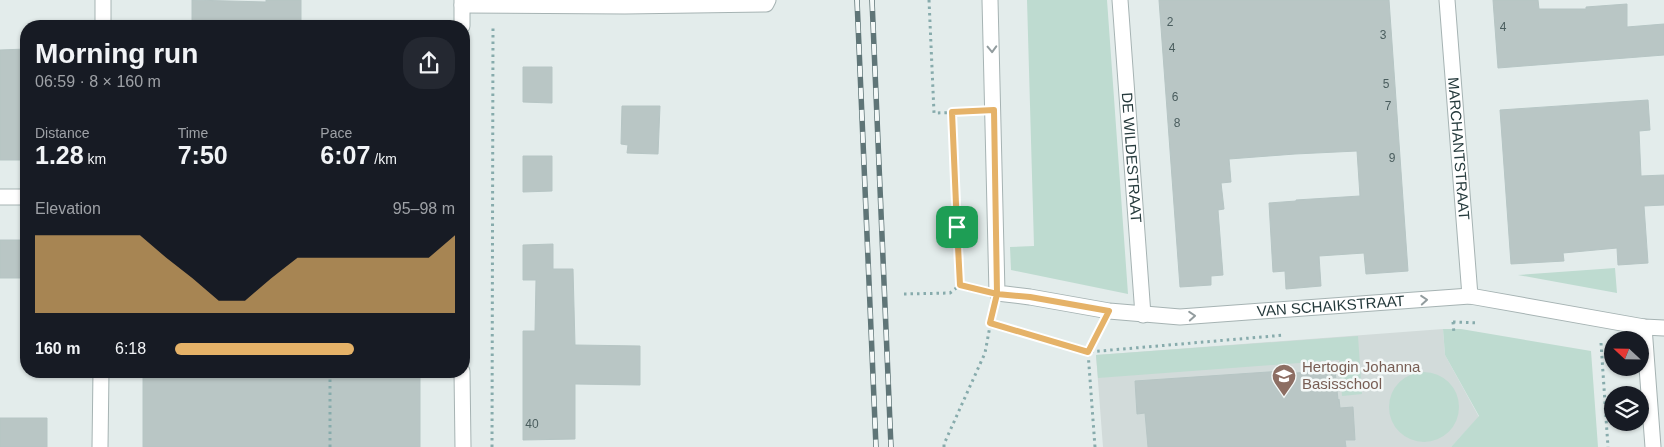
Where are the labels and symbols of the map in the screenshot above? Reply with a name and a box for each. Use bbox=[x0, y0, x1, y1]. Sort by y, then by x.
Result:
house number: 2 bbox=[1167, 15, 1174, 29]
house number: 4 bbox=[1500, 20, 1507, 34]
house number: 3 bbox=[1380, 28, 1387, 42]
house number: 4 bbox=[1169, 41, 1176, 55]
one-way arrow bbox=[986, 45, 997, 53]
street label: MARCHANTSTRAAT bbox=[1445, 76, 1473, 221]
house number: 5 bbox=[1383, 77, 1390, 91]
house number: 6 bbox=[1172, 90, 1179, 104]
street label: DE WILDESTRAAT bbox=[1119, 92, 1145, 223]
house number: 7 bbox=[1385, 99, 1392, 113]
house number: 8 bbox=[1174, 116, 1181, 130]
house number: 9 bbox=[1389, 151, 1396, 165]
pin bbox=[936, 206, 978, 248]
street label: VAN SCHAIKSTRAAT bbox=[1256, 292, 1405, 319]
one-way arrow bbox=[1420, 294, 1428, 305]
one-way arrow bbox=[1188, 311, 1196, 322]
north arrow bbox=[1604, 331, 1649, 376]
place label: Hertogin Johanna Basisschool bbox=[1302, 358, 1421, 392]
school or university icon: Hertogin Johanna Basisschool bbox=[1271, 363, 1297, 397]
house number: 40 bbox=[525, 417, 539, 431]

